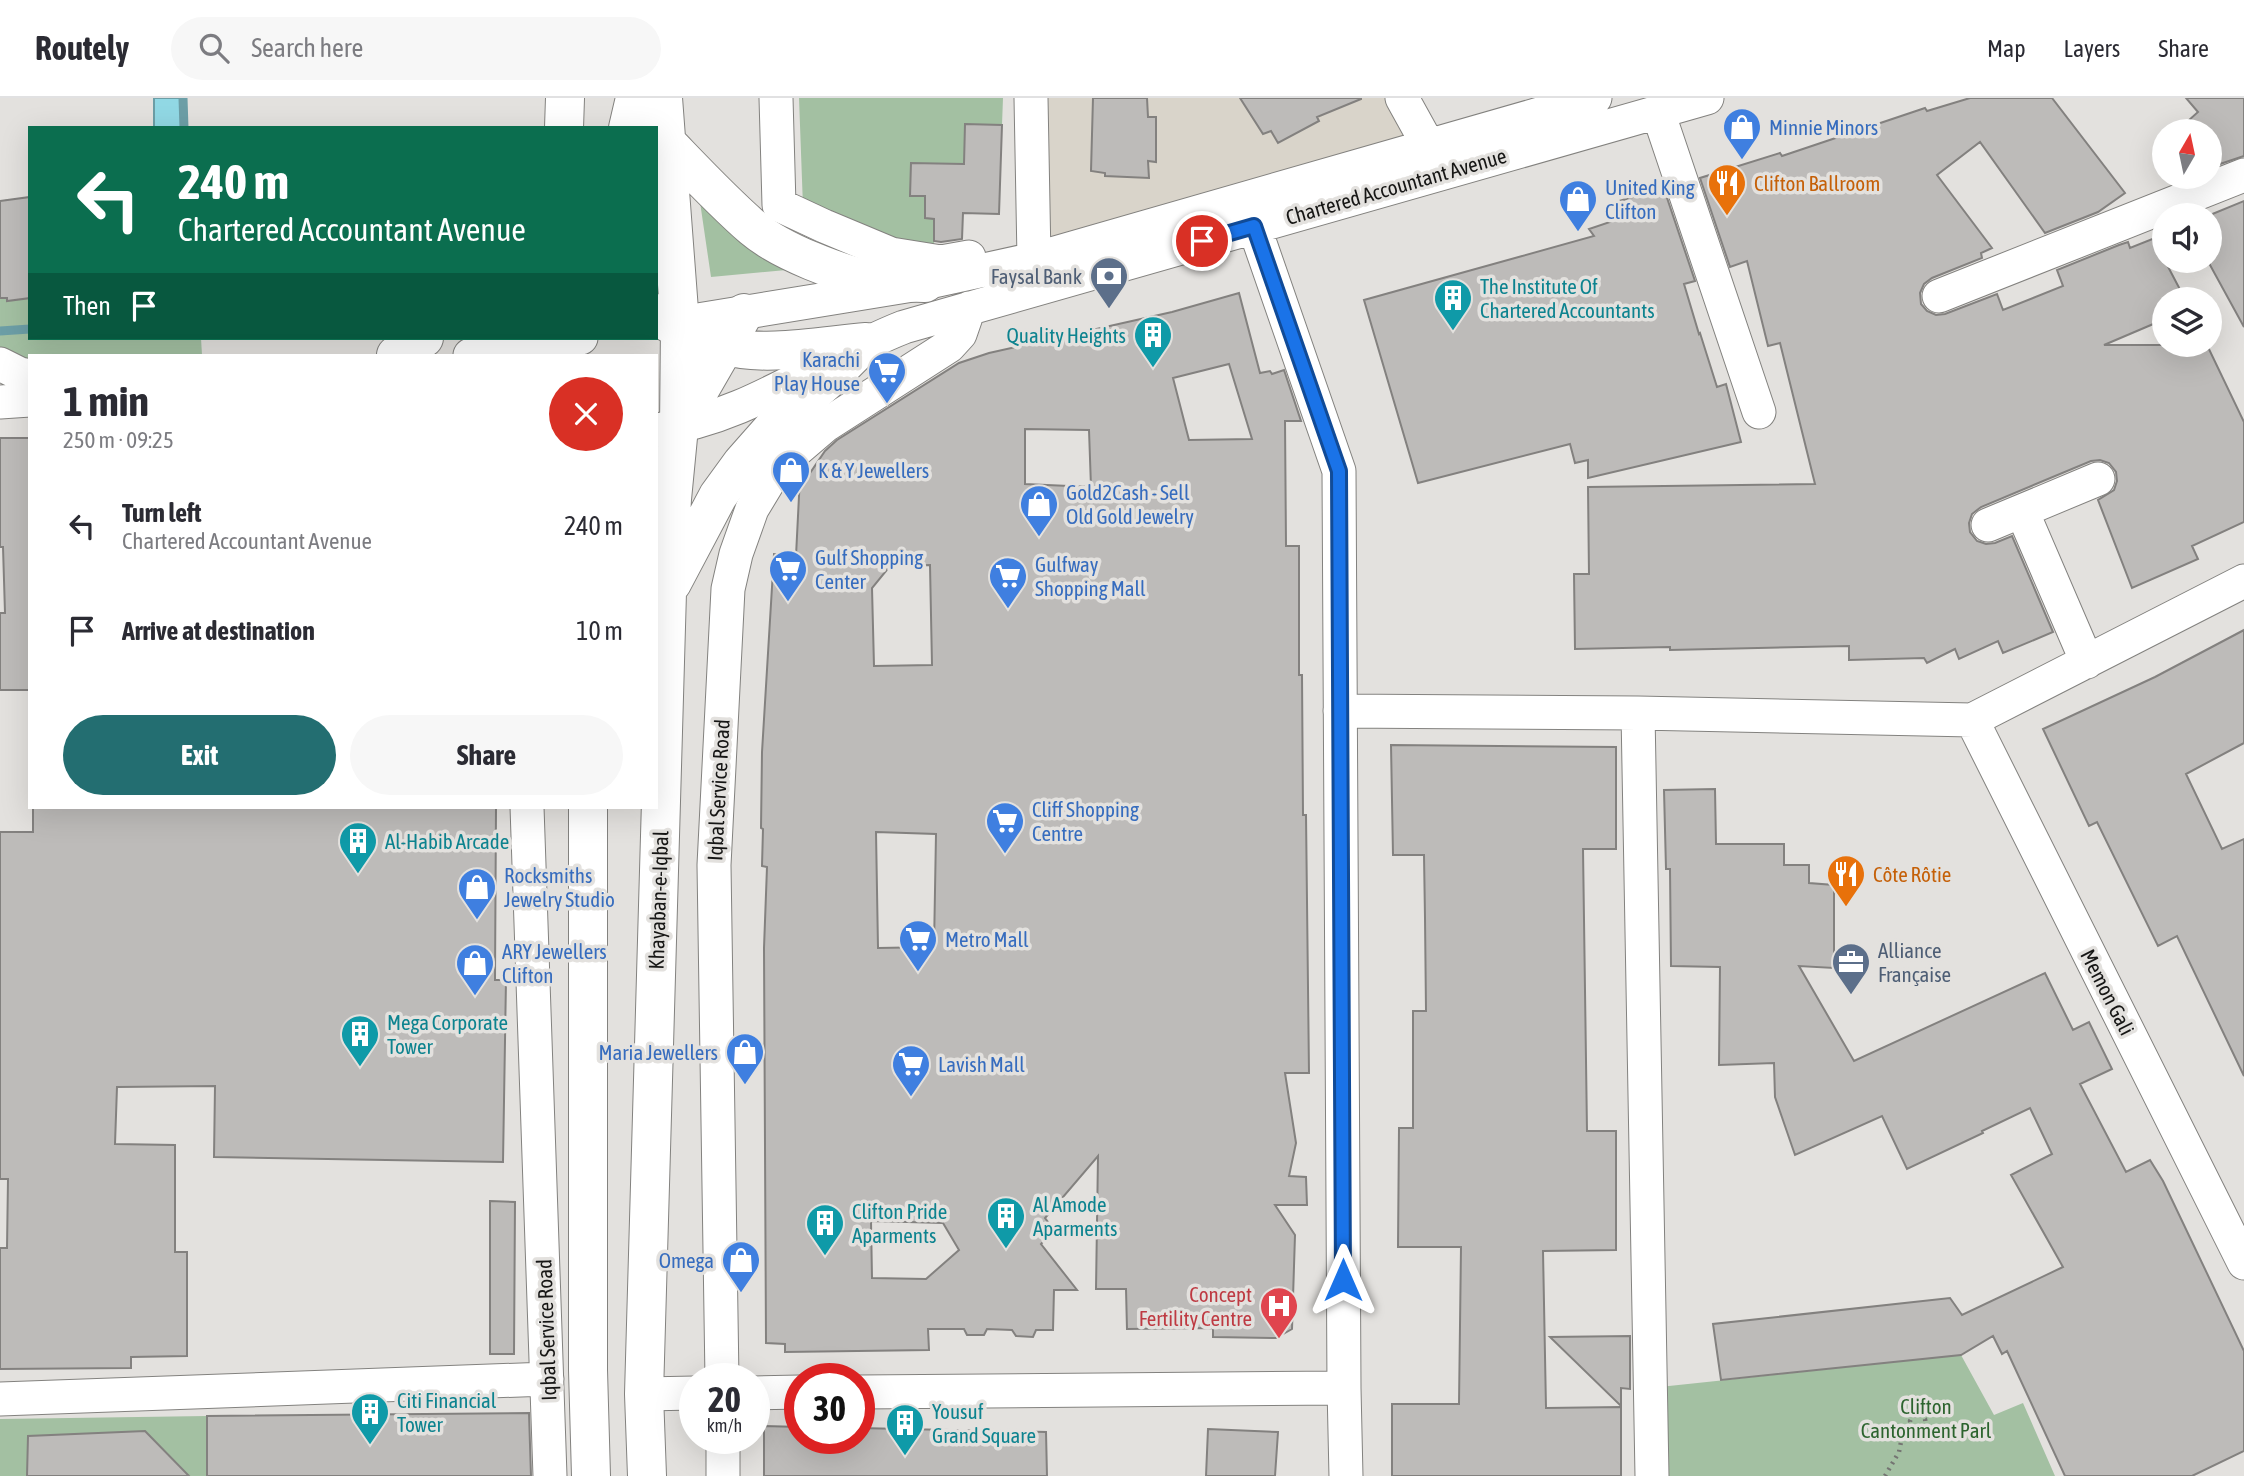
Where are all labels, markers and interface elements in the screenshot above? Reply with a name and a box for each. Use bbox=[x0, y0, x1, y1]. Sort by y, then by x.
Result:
search box bbox=[171, 17, 661, 80]
text: Routely bbox=[35, 29, 129, 67]
icon: search bbox=[195, 29, 233, 67]
text: Search here bbox=[251, 33, 363, 63]
text: Map bbox=[1987, 35, 2026, 62]
text: Layers bbox=[2064, 35, 2120, 62]
text: Share bbox=[2158, 35, 2209, 62]
shop icon: Minnie Minors bbox=[1721, 106, 1763, 161]
place label: Minnie Minors bbox=[1769, 115, 1878, 139]
north arrow bbox=[2152, 119, 2222, 189]
map controls bbox=[2152, 119, 2222, 357]
street label: Chartered Accountant Avenue bbox=[1283, 143, 1509, 229]
text: 240 m bbox=[178, 153, 289, 209]
icon: left bbox=[63, 154, 154, 245]
restaurant icon: Clifton Ballroom bbox=[1706, 162, 1748, 217]
place label: Clifton Ballroom bbox=[1754, 171, 1880, 195]
place label: United King Clifton bbox=[1605, 175, 1695, 223]
shop icon: United King Clifton bbox=[1557, 178, 1599, 233]
button: sound bbox=[2152, 203, 2222, 273]
text: Chartered Accountant Avenue bbox=[178, 211, 526, 248]
pin bbox=[1172, 211, 1232, 271]
icon: arrive bbox=[1183, 222, 1221, 260]
bank icon: Faysal Bank bbox=[1088, 255, 1130, 310]
place label: Faysal Bank bbox=[991, 264, 1082, 288]
place label: The Institute Of Chartered Accountants bbox=[1480, 274, 1655, 322]
building icon: The Institute Of Chartered Accountants bbox=[1432, 277, 1474, 332]
icon: arrive bbox=[125, 287, 163, 325]
button: layers bbox=[2152, 287, 2222, 357]
text: Then bbox=[63, 291, 111, 321]
building icon: Quality Heights bbox=[1132, 314, 1174, 369]
place label: Quality Heights bbox=[1007, 323, 1126, 347]
place label: Karachi Play House bbox=[774, 347, 860, 395]
supermarket icon: Karachi Play House bbox=[866, 350, 908, 405]
text: 1 min bbox=[63, 377, 149, 425]
button: close bbox=[549, 377, 623, 451]
text: 250 m · 09:25 bbox=[63, 427, 174, 453]
shop icon: K & Y Jewellers bbox=[770, 449, 812, 504]
place label: K & Y Jewellers bbox=[818, 458, 929, 482]
place label: Gold2Cash - Sell Old Gold Jewelry bbox=[1066, 480, 1194, 528]
shop icon: Gold2Cash - Sell Old Gold Jewelry bbox=[1018, 483, 1060, 538]
text: Turn left bbox=[122, 498, 202, 528]
icon: left bbox=[63, 507, 101, 545]
text: 240 m bbox=[564, 511, 623, 541]
text: Chartered Accountant Avenue bbox=[122, 528, 372, 554]
place label: Gulf Shopping Center bbox=[815, 545, 923, 593]
supermarket icon: Gulf Shopping Center bbox=[767, 548, 809, 603]
place label: Gulfway Shopping Mall bbox=[1035, 552, 1146, 600]
supermarket icon: Gulfway Shopping Mall bbox=[987, 555, 1029, 610]
icon: arrive bbox=[63, 612, 101, 650]
text: Arrive at destination bbox=[122, 616, 315, 646]
text: 10 m bbox=[576, 616, 623, 646]
button: Exit bbox=[63, 715, 336, 795]
button: Share bbox=[350, 715, 623, 795]
street label: Iqbal Service Road bbox=[702, 719, 734, 861]
place label: Cliff Shopping Centre bbox=[1032, 797, 1139, 845]
supermarket icon: Cliff Shopping Centre bbox=[984, 800, 1026, 855]
building icon: Al-Habib Arcade bbox=[337, 820, 379, 875]
place label: Al-Habib Arcade bbox=[385, 829, 509, 853]
street label: Khayaban-e-Iqbal bbox=[644, 830, 672, 970]
restaurant icon: Côte Rôtie bbox=[1825, 853, 1867, 908]
place label: Côte Rôtie bbox=[1873, 862, 1951, 886]
place label: Rocksmiths Jewelry Studio bbox=[504, 863, 615, 911]
shop icon: Rocksmiths Jewelry Studio bbox=[456, 866, 498, 921]
supermarket icon: Metro Mall bbox=[897, 918, 939, 973]
place label: Metro Mall bbox=[945, 927, 1029, 951]
place label: Alliance Française bbox=[1878, 938, 1951, 986]
place label: ARY Jewellers Clifton bbox=[502, 939, 607, 987]
office icon: Alliance Française bbox=[1830, 941, 1872, 996]
shop icon: ARY Jewellers Clifton bbox=[454, 942, 496, 997]
street label: Memon Gali bbox=[2076, 945, 2140, 1039]
place label: Mega Corporate Tower bbox=[387, 1010, 508, 1058]
building icon: Mega Corporate Tower bbox=[339, 1013, 381, 1068]
shop icon: Maria Jewellers bbox=[724, 1031, 766, 1086]
place label: Maria Jewellers bbox=[599, 1040, 718, 1064]
supermarket icon: Lavish Mall bbox=[890, 1043, 932, 1098]
place label: Lavish Mall bbox=[938, 1052, 1025, 1076]
place label: Al Amode Aparments bbox=[1033, 1192, 1118, 1240]
building icon: Al Amode Aparments bbox=[985, 1195, 1027, 1250]
place label: Clifton Pride Aparments bbox=[852, 1199, 947, 1247]
building icon: Clifton Pride Aparments bbox=[804, 1202, 846, 1257]
shop icon: Omega bbox=[720, 1239, 762, 1294]
position arrow bbox=[1306, 1243, 1380, 1317]
place label: Omega bbox=[659, 1248, 714, 1272]
street label: Iqbal Service Road bbox=[532, 1259, 560, 1401]
place label: Concept Fertility Centre bbox=[1139, 1282, 1252, 1330]
hospital icon: Concept Fertility Centre bbox=[1258, 1285, 1300, 1340]
speed limit sign: 30 bbox=[784, 1363, 875, 1454]
text: 20 bbox=[708, 1379, 741, 1419]
place label: Citi Financial Tower bbox=[397, 1388, 497, 1436]
building icon: Citi Financial Tower bbox=[349, 1391, 391, 1446]
park label: Clifton Cantonment Parl bbox=[1861, 1394, 1992, 1442]
place label: Yousuf Grand Square bbox=[932, 1399, 1036, 1447]
building icon: Yousuf Grand Square bbox=[884, 1402, 926, 1457]
text: km/h bbox=[707, 1415, 742, 1436]

